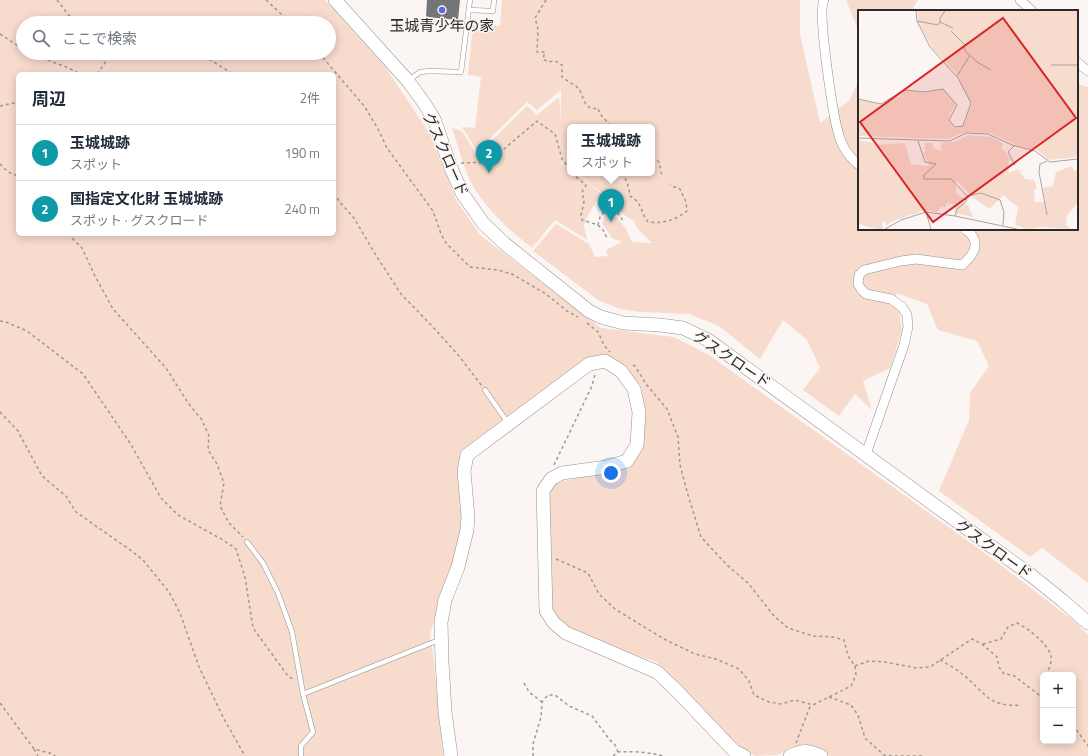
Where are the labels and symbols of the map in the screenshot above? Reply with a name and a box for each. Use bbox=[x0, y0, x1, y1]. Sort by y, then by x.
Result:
marker: 玉城青少年の家 bbox=[437, 5, 447, 15]
inset map bbox=[858, 10, 1078, 230]
place label: 玉城青少年の家 bbox=[389, 14, 495, 37]
street label: グスクロード bbox=[417, 108, 475, 200]
pin: 2 bbox=[476, 140, 502, 173]
pin: 1 bbox=[598, 189, 624, 222]
street label: グスクロード bbox=[688, 324, 776, 394]
your location bbox=[601, 463, 621, 483]
street label: グスクロード bbox=[951, 513, 1037, 585]

